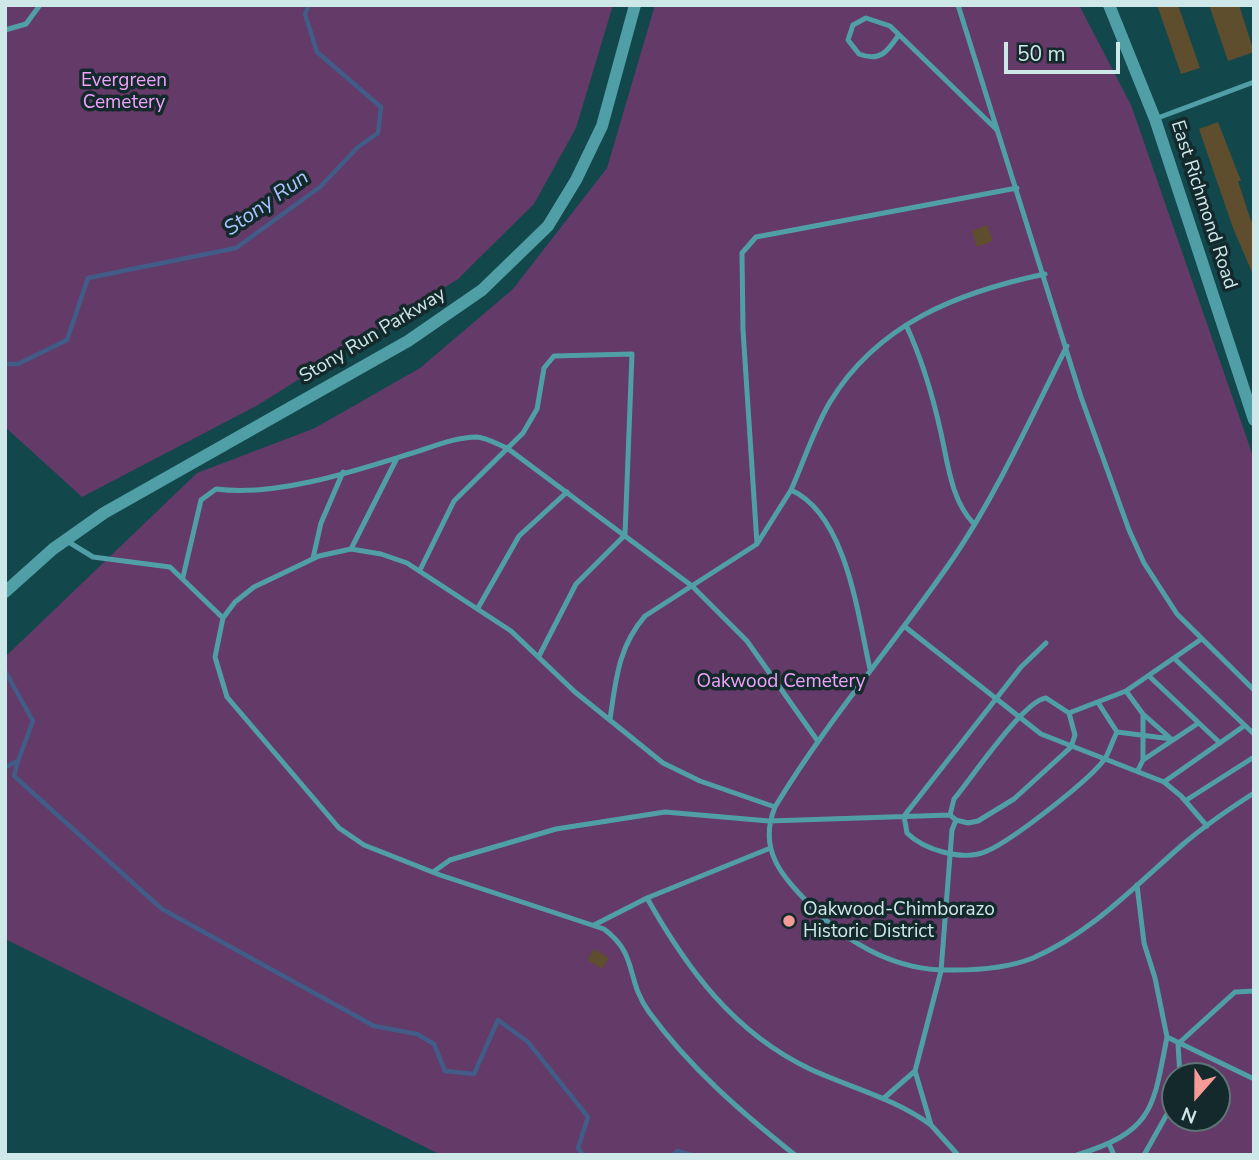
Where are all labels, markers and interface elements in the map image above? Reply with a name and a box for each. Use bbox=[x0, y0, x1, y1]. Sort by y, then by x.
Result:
scale bar bbox=[1007, 28, 1122, 72]
text: 50 m bbox=[1017, 40, 1066, 68]
park label: Evergreen Cemetery bbox=[81, 70, 167, 114]
street label: East Richmond Road bbox=[1165, 118, 1241, 292]
water label: Stony Run bbox=[220, 166, 314, 242]
street label: Stony Run Parkway bbox=[296, 283, 450, 389]
park label: Oakwood Cemetery bbox=[696, 671, 866, 693]
place label: Oakwood-Chimborazo Historic District bbox=[803, 899, 995, 943]
marker: Oakwood-Chimborazo Historic District bbox=[781, 913, 797, 929]
north arrow bbox=[1161, 1062, 1231, 1132]
text: N bbox=[1178, 1100, 1200, 1129]

